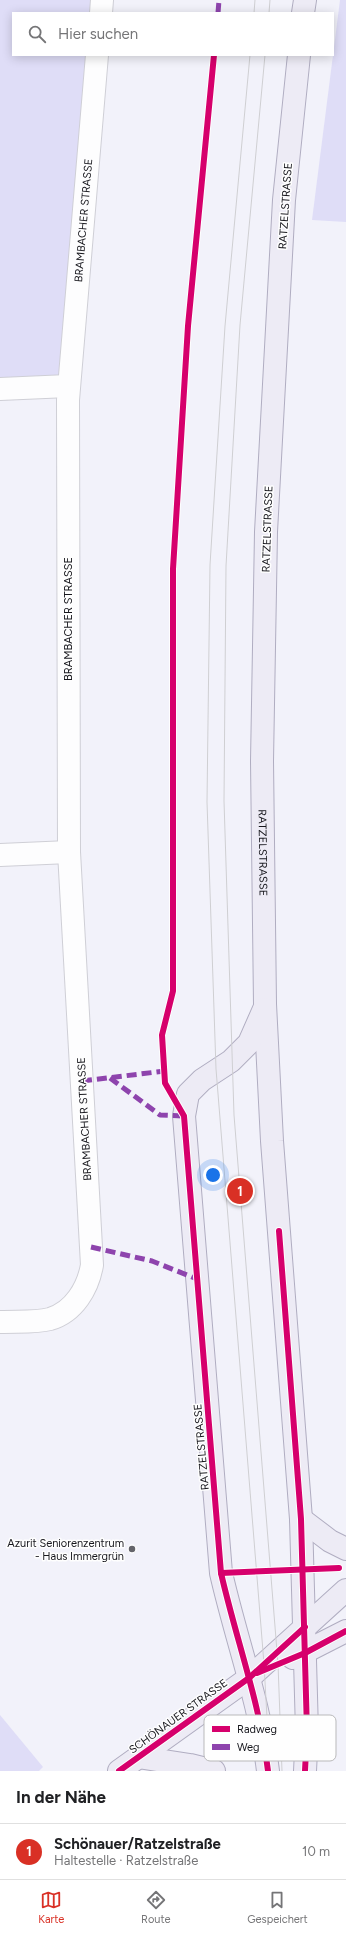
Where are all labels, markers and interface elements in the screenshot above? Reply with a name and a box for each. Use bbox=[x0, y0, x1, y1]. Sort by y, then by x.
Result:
search box bbox=[12, 12, 334, 56]
icon: search bbox=[26, 23, 48, 45]
text: Hier suchen bbox=[58, 25, 138, 43]
street label: BRAMBACHER STRASSE bbox=[72, 158, 95, 283]
street label: RATZELSTRASSE bbox=[276, 162, 295, 250]
street label: RATZELSTRASSE bbox=[259, 485, 276, 573]
street label: BRAMBACHER STRASSE bbox=[62, 557, 75, 681]
street label: RATZELSTRASSE bbox=[256, 809, 270, 896]
street label: BRAMBACHER STRASSE bbox=[75, 1057, 94, 1181]
your location bbox=[203, 1165, 223, 1185]
pin: 1 bbox=[227, 1176, 253, 1206]
street label: RATZELSTRASSE bbox=[191, 1403, 212, 1491]
place label: Azurit Seniorenzentrum - Haus Immergrün bbox=[7, 1537, 124, 1563]
marker: Azurit Seniorenzentrum - Haus Immergrün bbox=[127, 1544, 137, 1554]
street label: SCHÖNAUER STRASSE bbox=[126, 1675, 230, 1757]
legend bbox=[204, 1715, 336, 1761]
text: Radweg bbox=[237, 1723, 277, 1736]
text: Weg bbox=[237, 1741, 260, 1754]
text: In der Nähe bbox=[16, 1787, 106, 1807]
text: Schönauer/Ratzelstraße bbox=[54, 1835, 221, 1853]
text: 1 bbox=[26, 1844, 32, 1859]
text: 10 m bbox=[302, 1844, 330, 1859]
text: Haltestelle · Ratzelstraße bbox=[54, 1853, 198, 1868]
tab: Karte bbox=[38, 1889, 64, 1926]
tab: Route bbox=[141, 1889, 171, 1926]
tab: Gespeichert bbox=[247, 1889, 308, 1926]

